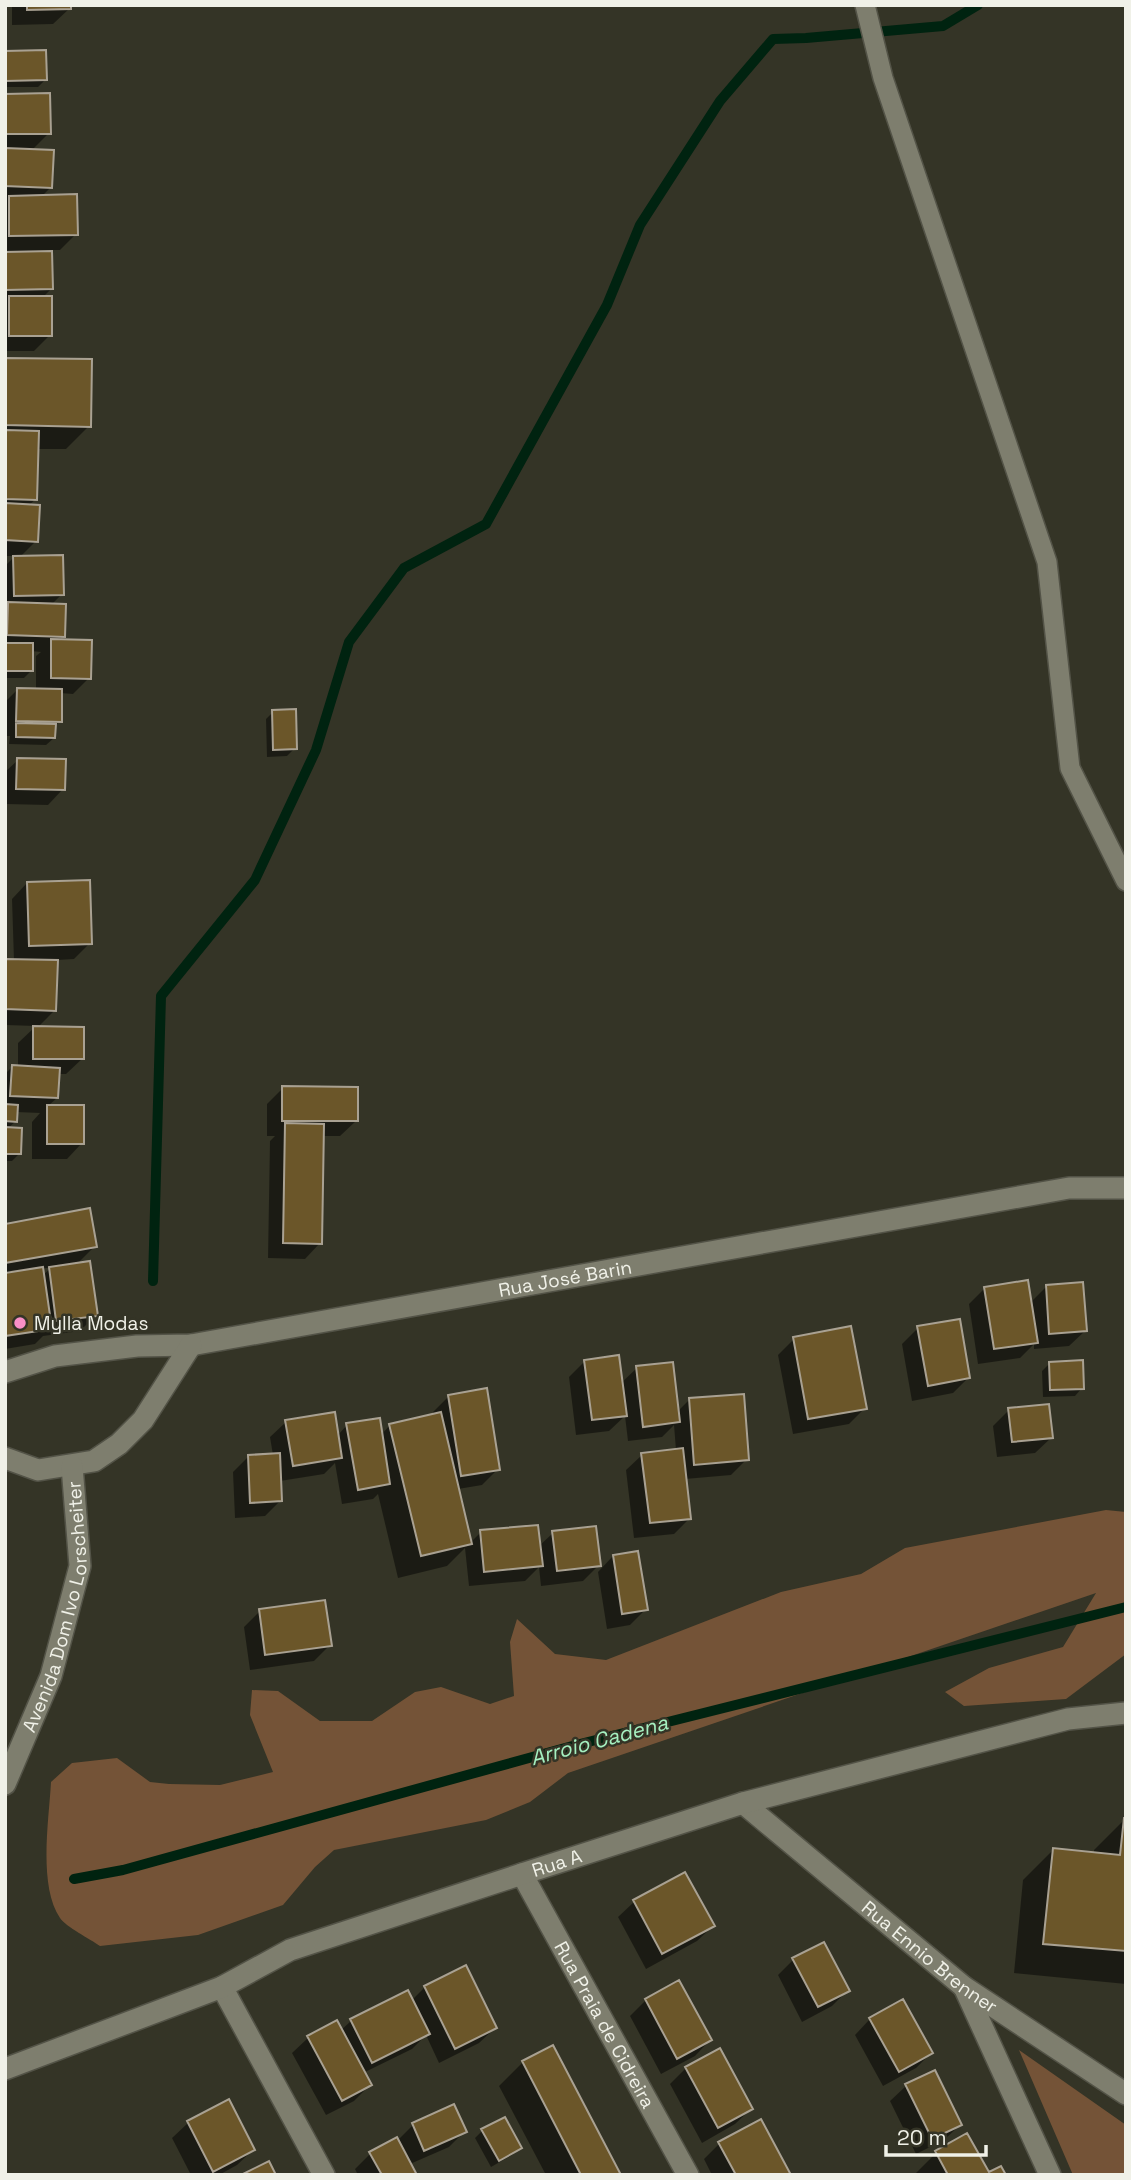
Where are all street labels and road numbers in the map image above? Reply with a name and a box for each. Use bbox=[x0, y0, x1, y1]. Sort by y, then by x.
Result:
street label: Rua José Barin bbox=[496, 1254, 634, 1302]
street label: Avenida Dom Ivo Lorscheiter bbox=[16, 1480, 93, 1736]
street label: Rua A bbox=[529, 1843, 585, 1883]
street label: Rua Ennio Brenner bbox=[857, 1895, 1003, 2018]
street label: Rua Praia de Cidreira bbox=[549, 1937, 661, 2113]

